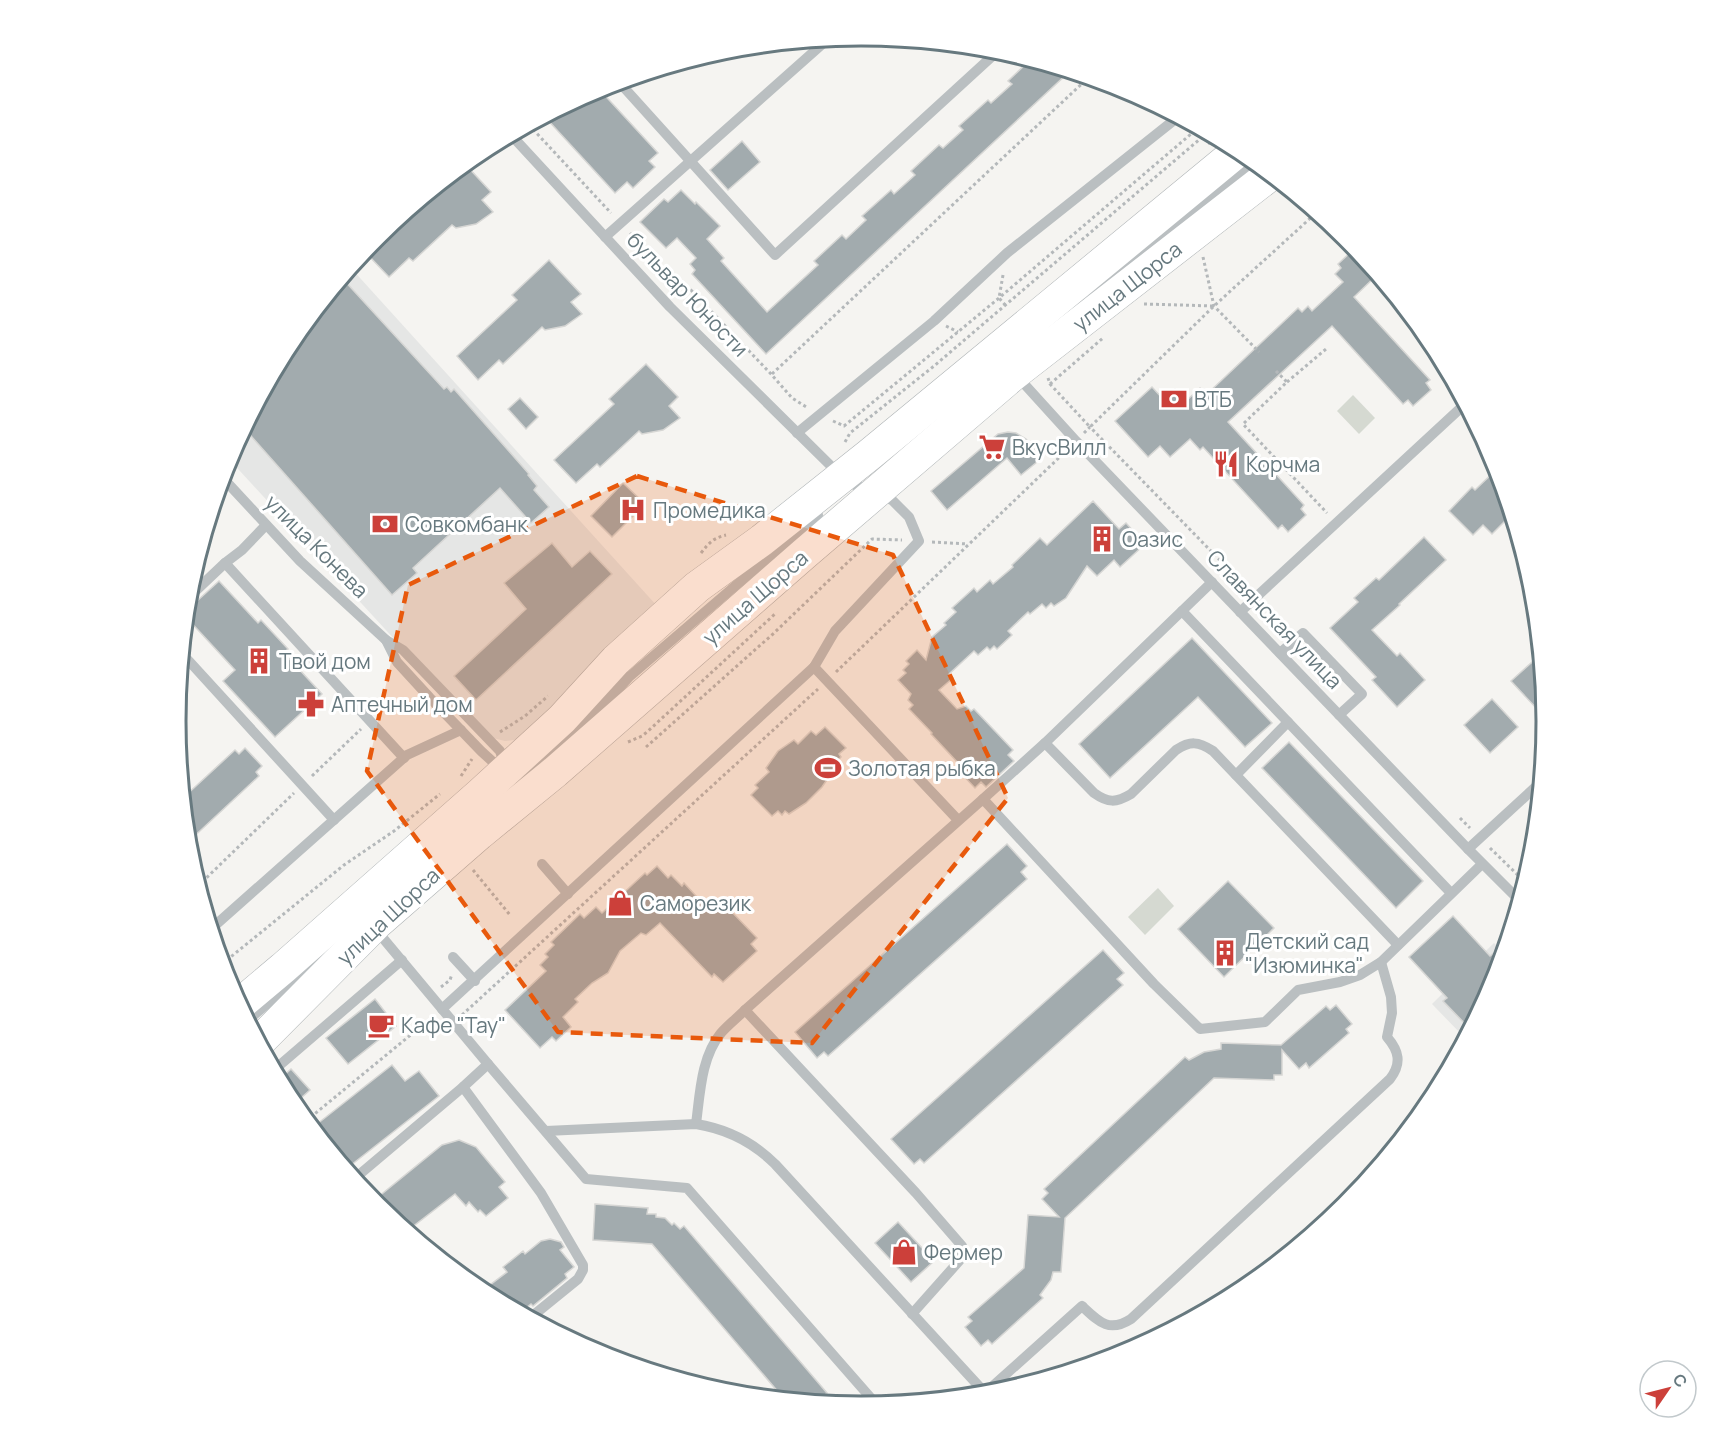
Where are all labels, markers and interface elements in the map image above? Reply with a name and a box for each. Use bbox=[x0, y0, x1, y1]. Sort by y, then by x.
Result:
street label: бульвар Юности bbox=[621, 226, 755, 362]
street label: улица Щорса bbox=[1067, 235, 1187, 337]
bank icon: ВТБ bbox=[1159, 384, 1189, 414]
place label: ВТБ bbox=[1194, 385, 1232, 413]
supermarket icon: ВкусВилл bbox=[977, 432, 1007, 462]
place label: ВкусВилл bbox=[1012, 433, 1107, 461]
restaurant icon: Корчма bbox=[1211, 449, 1241, 479]
place label: Корчма bbox=[1246, 450, 1320, 478]
street label: улица Конева bbox=[259, 488, 375, 604]
hospital icon: Промедика bbox=[618, 495, 648, 525]
place label: Промедика bbox=[653, 496, 766, 524]
bank icon: Совкомбанк bbox=[370, 509, 400, 539]
place label: Совкомбанк bbox=[405, 510, 528, 538]
building icon: Оазис bbox=[1087, 524, 1117, 554]
place label: Оазис bbox=[1122, 525, 1183, 553]
street label: улица Щорса bbox=[696, 543, 814, 651]
street label: Славянская улица bbox=[1201, 544, 1349, 694]
building icon: Твой дом bbox=[244, 646, 274, 676]
place label: Твой дом bbox=[279, 647, 371, 675]
pharmacy icon: Аптечный дом bbox=[296, 689, 326, 719]
place label: Аптечный дом bbox=[331, 690, 473, 718]
sports icon: Золотая рыбка bbox=[813, 753, 843, 783]
place label: Золотая рыбка bbox=[848, 754, 996, 782]
street label: улица Щорса bbox=[331, 861, 445, 971]
shop icon: Саморезик bbox=[605, 888, 635, 918]
place label: Саморезик bbox=[640, 889, 752, 917]
place label: Детский сад "Изюминка" bbox=[1245, 927, 1369, 979]
building icon: Детский сад "Изюминка" bbox=[1210, 938, 1240, 968]
cafe icon: Кафе "Тау" bbox=[366, 1010, 396, 1040]
place label: Кафе "Тау" bbox=[401, 1011, 506, 1039]
shop icon: Фермер bbox=[889, 1237, 919, 1267]
place label: Фермер bbox=[924, 1238, 1003, 1266]
north arrow bbox=[1638, 1359, 1698, 1419]
text: С bbox=[1668, 1369, 1693, 1392]

